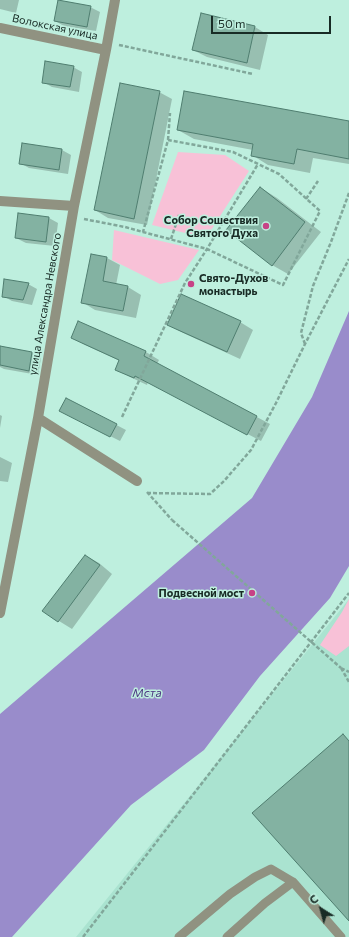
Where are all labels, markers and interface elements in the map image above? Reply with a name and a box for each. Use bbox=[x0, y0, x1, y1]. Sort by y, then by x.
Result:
scale bar bbox=[213, 8, 333, 34]
street label: Волокская улица bbox=[11, 11, 99, 43]
text: 50 m bbox=[218, 16, 246, 30]
place label: Собор Сошествия Святого Духа bbox=[164, 213, 258, 239]
marker: Собор Сошествия Святого Духа bbox=[261, 221, 271, 231]
street label: улица Александра Невского bbox=[26, 232, 64, 376]
place label: Свято-Духов монастырь bbox=[199, 271, 268, 297]
marker: Свято-Духов монастырь bbox=[186, 279, 196, 289]
place label: Подвесной мост bbox=[159, 586, 244, 600]
marker: Подвесной мост bbox=[247, 588, 257, 598]
water label: Мста bbox=[132, 686, 162, 700]
north arrow bbox=[301, 889, 341, 929]
text: С bbox=[307, 892, 320, 906]

